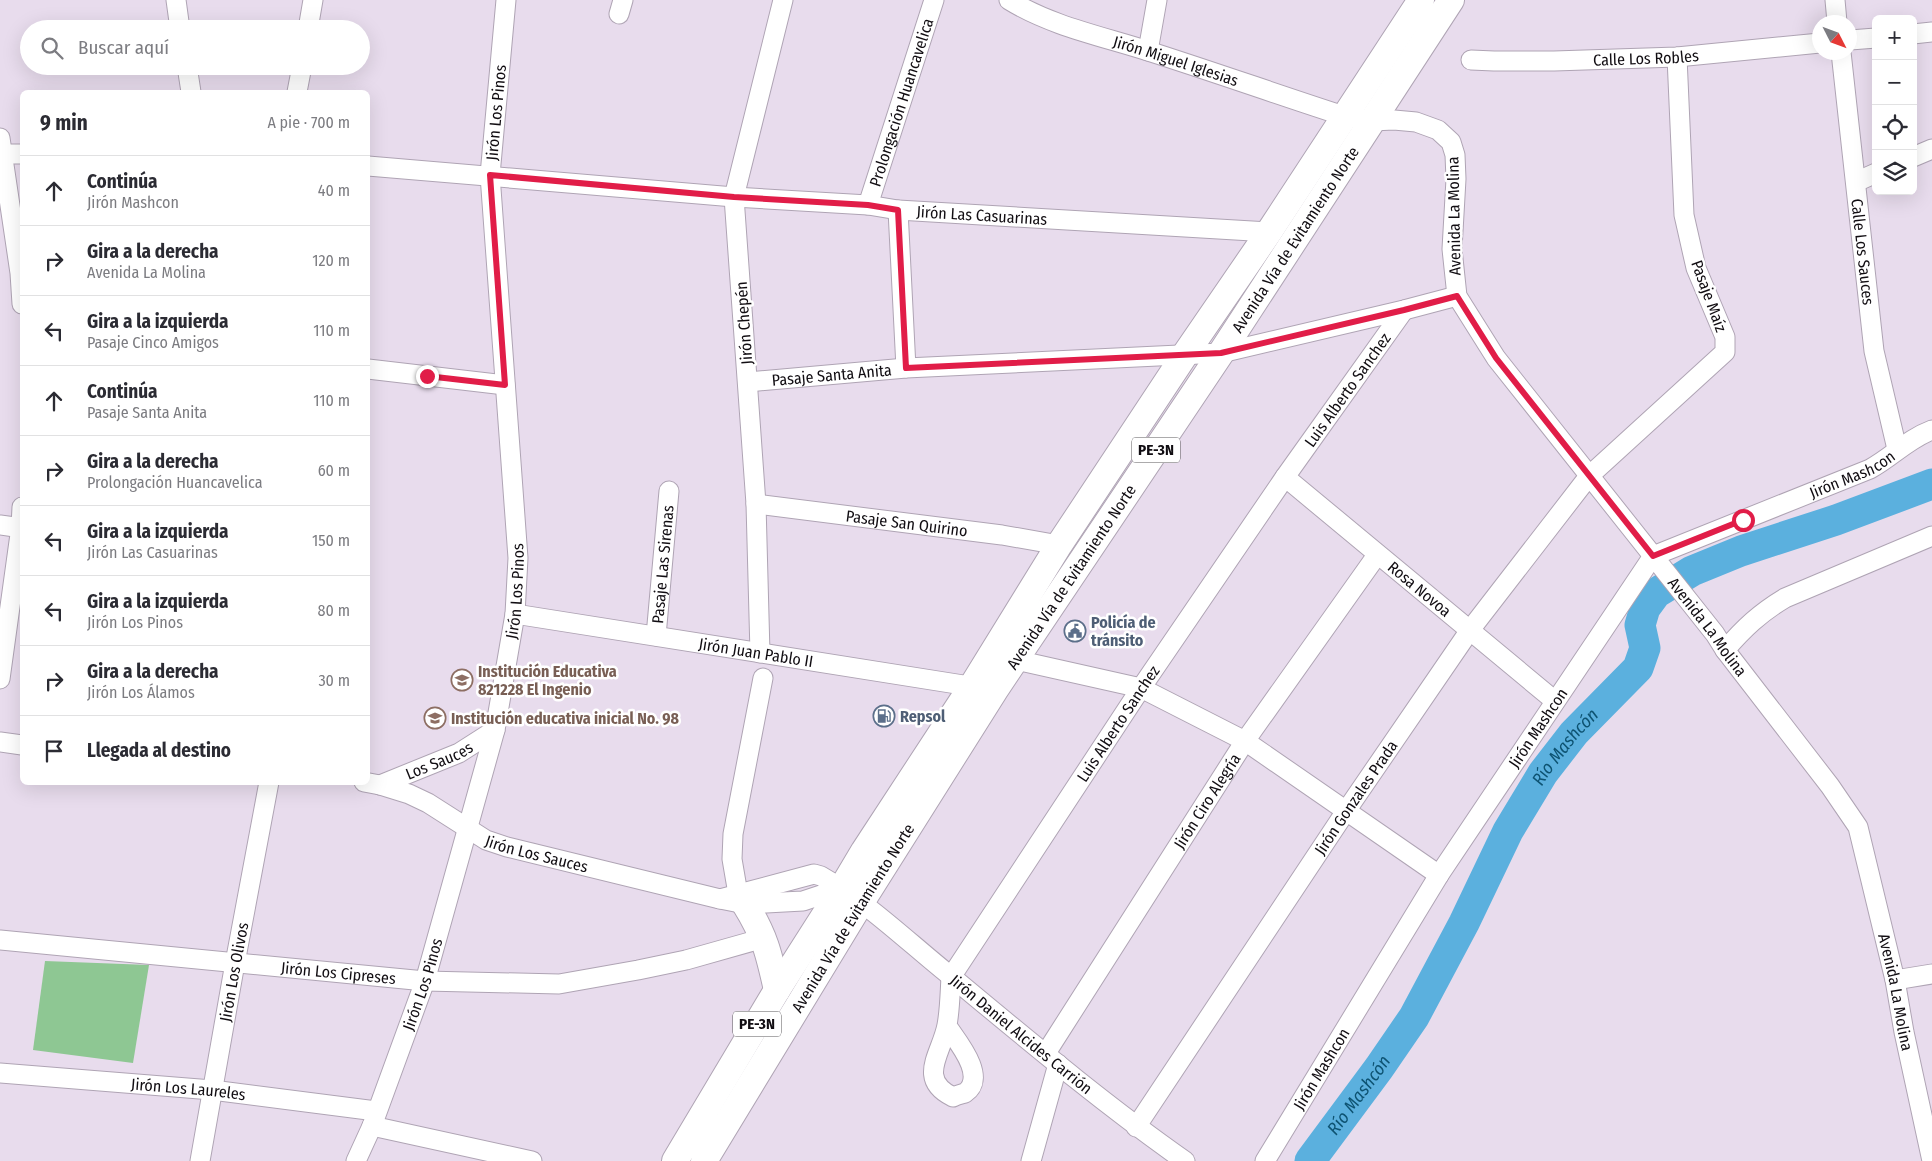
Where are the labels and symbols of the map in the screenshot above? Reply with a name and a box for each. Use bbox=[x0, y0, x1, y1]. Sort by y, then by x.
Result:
north arrow bbox=[1812, 15, 1857, 60]
street label: Prolongación Huancavelica bbox=[865, 16, 937, 189]
street label: Jirón Miguel Iglesias bbox=[1111, 32, 1241, 90]
street label: Calle Los Robles bbox=[1593, 45, 1700, 69]
street label: Jirón Los Pinos bbox=[482, 64, 510, 161]
street label: Avenida Vía de Evitamiento Norte bbox=[1228, 143, 1363, 336]
street label: Avenida La Molina bbox=[1443, 156, 1465, 276]
street label: Calle Los Sauces bbox=[1848, 198, 1878, 306]
street label: Jirón Las Casuarinas bbox=[916, 202, 1048, 228]
street label: Pasaje Maíz bbox=[1687, 258, 1731, 334]
street label: Jirón Chepén bbox=[732, 281, 756, 365]
street label: Luis Alberto Sanchez bbox=[1300, 329, 1394, 450]
street label: Pasaje Santa Anita bbox=[771, 360, 893, 389]
route end bbox=[416, 365, 439, 388]
road number: PE-3N bbox=[1132, 438, 1180, 462]
street label: Jirón Mashcon bbox=[1806, 446, 1898, 502]
street label: Avenida Vía de Evitamiento Norte bbox=[1002, 481, 1140, 673]
street label: Pasaje Las Sirenas bbox=[648, 504, 677, 624]
street label: Pasaje San Quirino bbox=[845, 506, 969, 540]
route start bbox=[1732, 509, 1755, 532]
street label: Jirón Los Pinos bbox=[501, 542, 528, 640]
street label: Rosa Novoa bbox=[1384, 557, 1455, 621]
street label: Avenida La Molina bbox=[1664, 573, 1751, 680]
place label: Policía de tránsito bbox=[1091, 613, 1156, 650]
public building icon: Policía de tránsito bbox=[1063, 619, 1087, 643]
street label: Jirón Juan Pablo II bbox=[697, 634, 815, 671]
place label: Institución Educativa 821228 El Ingenio bbox=[478, 662, 617, 699]
street label: Luis Alberto Sanchez bbox=[1073, 662, 1163, 785]
school or university icon: Institución Educativa 821228 El Ingenio bbox=[450, 668, 474, 692]
street label: Jirón Mashcon bbox=[1504, 684, 1571, 771]
fuel station icon: Repsol bbox=[872, 704, 896, 728]
water label: Río Mashcón bbox=[1527, 704, 1603, 789]
school or university icon: Institución educativa inicial No. 98 bbox=[423, 706, 447, 730]
place label: Repsol bbox=[900, 707, 946, 726]
place label: Institución educativa inicial No. 98 bbox=[451, 709, 679, 728]
street label: Jirón Gonzales Prada bbox=[1310, 736, 1401, 858]
street label: Los Sauces bbox=[403, 737, 476, 783]
street label: Jirón Ciro Alegría bbox=[1169, 750, 1244, 852]
street label: Avenida Vía de Evitamiento Norte bbox=[787, 820, 918, 1016]
street label: Jirón Los Sauces bbox=[483, 831, 590, 876]
street label: Jirón Los Olivos bbox=[215, 921, 252, 1023]
street label: Avenida La Molina bbox=[1875, 932, 1917, 1052]
street label: Jirón Los Pinos bbox=[398, 936, 446, 1033]
street label: Jirón Los Cipreses bbox=[280, 958, 397, 988]
street label: Jirón Daniel Alcides Carrión bbox=[946, 970, 1096, 1098]
road number: PE-3N bbox=[733, 1012, 781, 1036]
street label: Jirón Mashcon bbox=[1289, 1024, 1353, 1113]
water label: Río Mashcón bbox=[1322, 1051, 1395, 1139]
street label: Jirón Los Laureles bbox=[130, 1074, 247, 1104]

